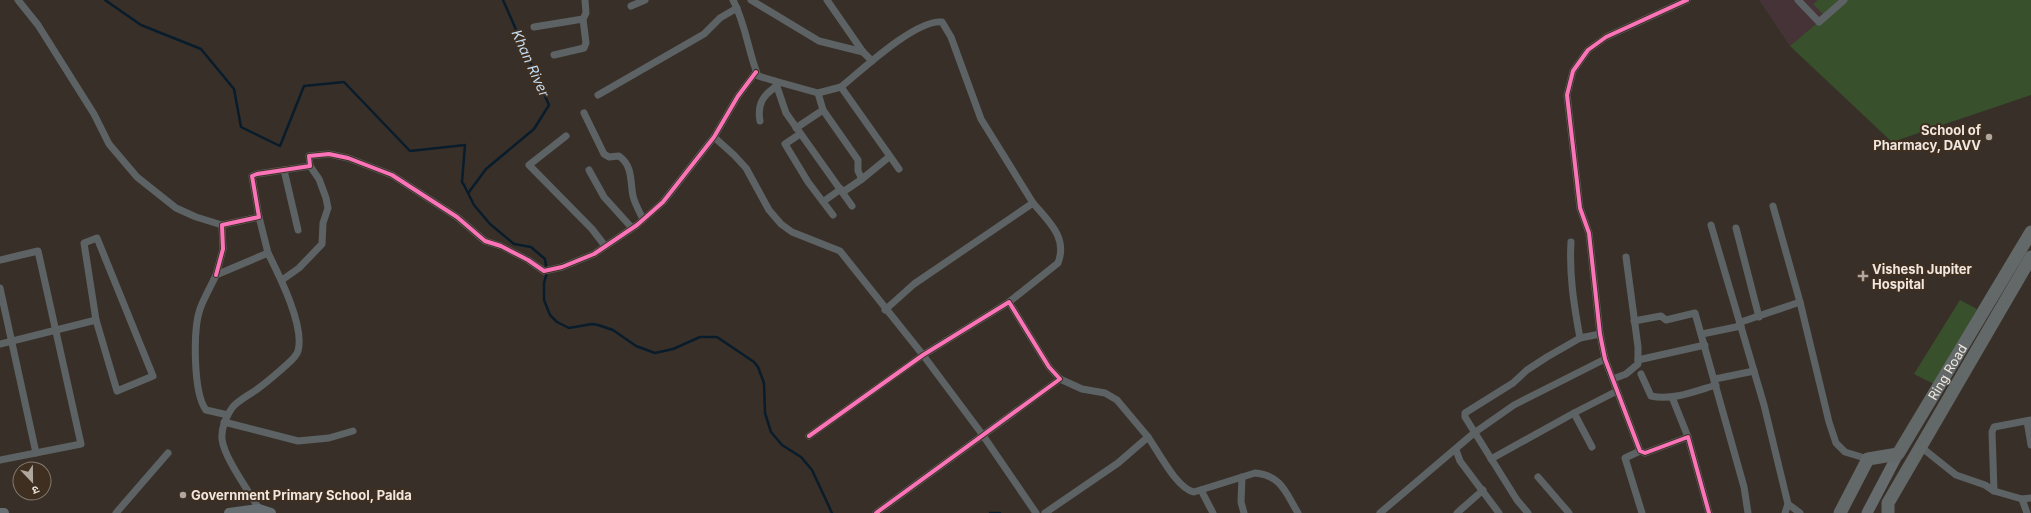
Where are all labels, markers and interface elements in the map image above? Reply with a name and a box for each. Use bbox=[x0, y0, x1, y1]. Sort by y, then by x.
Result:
water label: Khan River bbox=[509, 27, 554, 100]
place label: School of Pharmacy, DAVV bbox=[1873, 122, 1982, 153]
marker: School of Pharmacy, DAVV bbox=[1984, 132, 1994, 142]
place label: Vishesh Jupiter Hospital bbox=[1872, 261, 1973, 292]
marker: Vishesh Jupiter Hospital bbox=[1857, 270, 1869, 282]
street label: Ring Road bbox=[1924, 341, 1970, 403]
north arrow bbox=[12, 461, 52, 501]
text: उ bbox=[30, 483, 41, 498]
place label: Government Primary School, Palda bbox=[191, 487, 412, 503]
marker: Government Primary School, Palda bbox=[178, 490, 188, 500]

